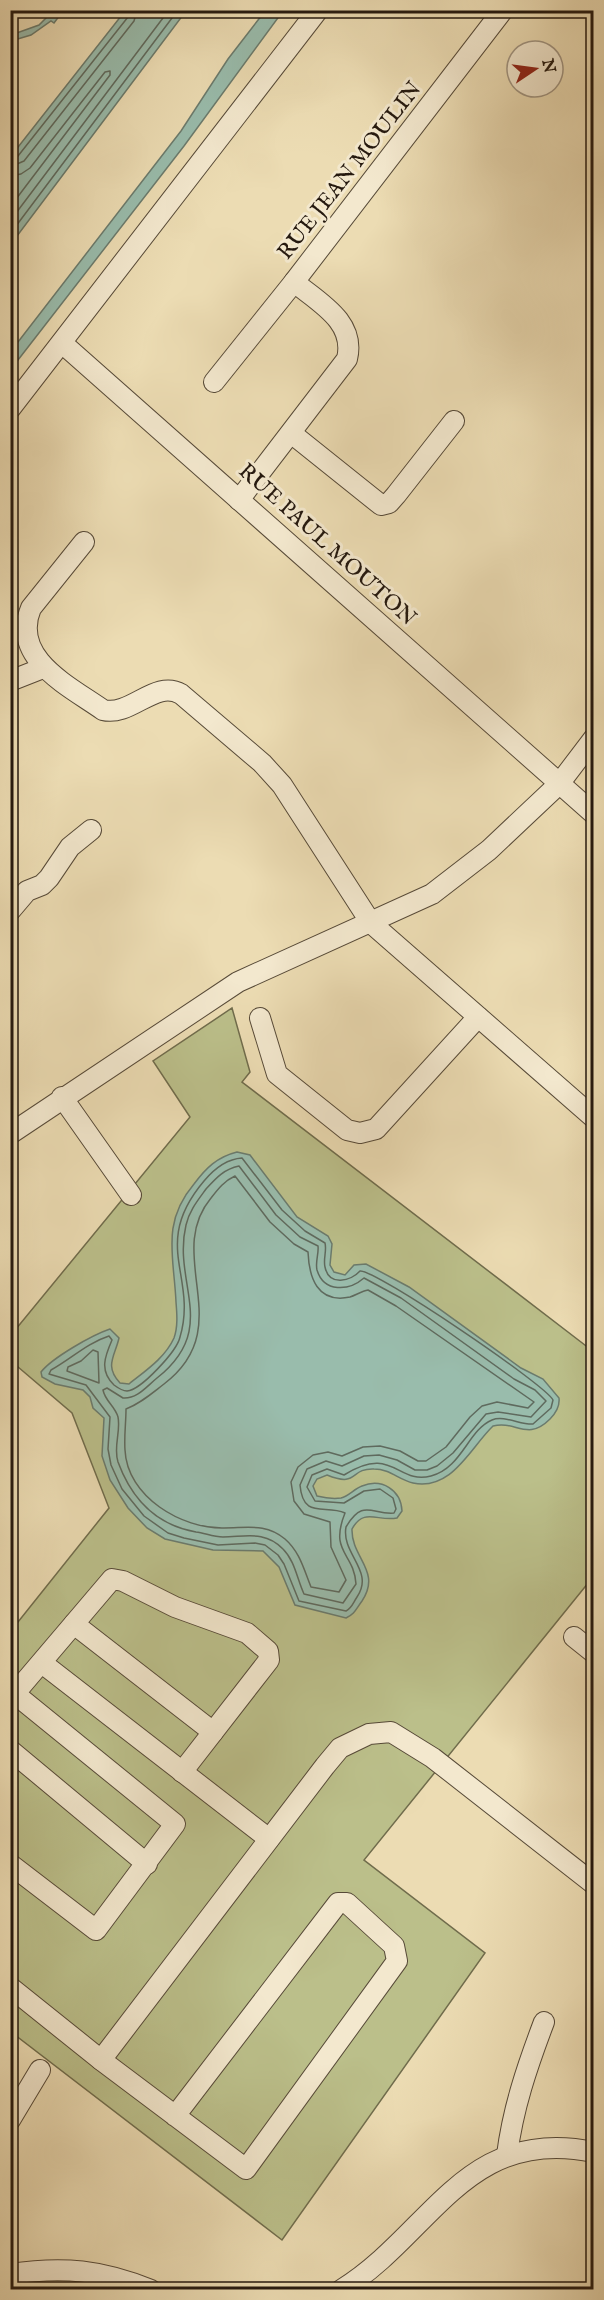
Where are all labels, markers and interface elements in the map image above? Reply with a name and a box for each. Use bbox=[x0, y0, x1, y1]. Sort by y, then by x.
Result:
north arrow bbox=[505, 39, 565, 99]
text: N bbox=[536, 56, 559, 75]
street label: RUE JEAN MOULIN bbox=[272, 76, 428, 266]
street label: RUE PAUL MOUTON bbox=[232, 458, 422, 632]

